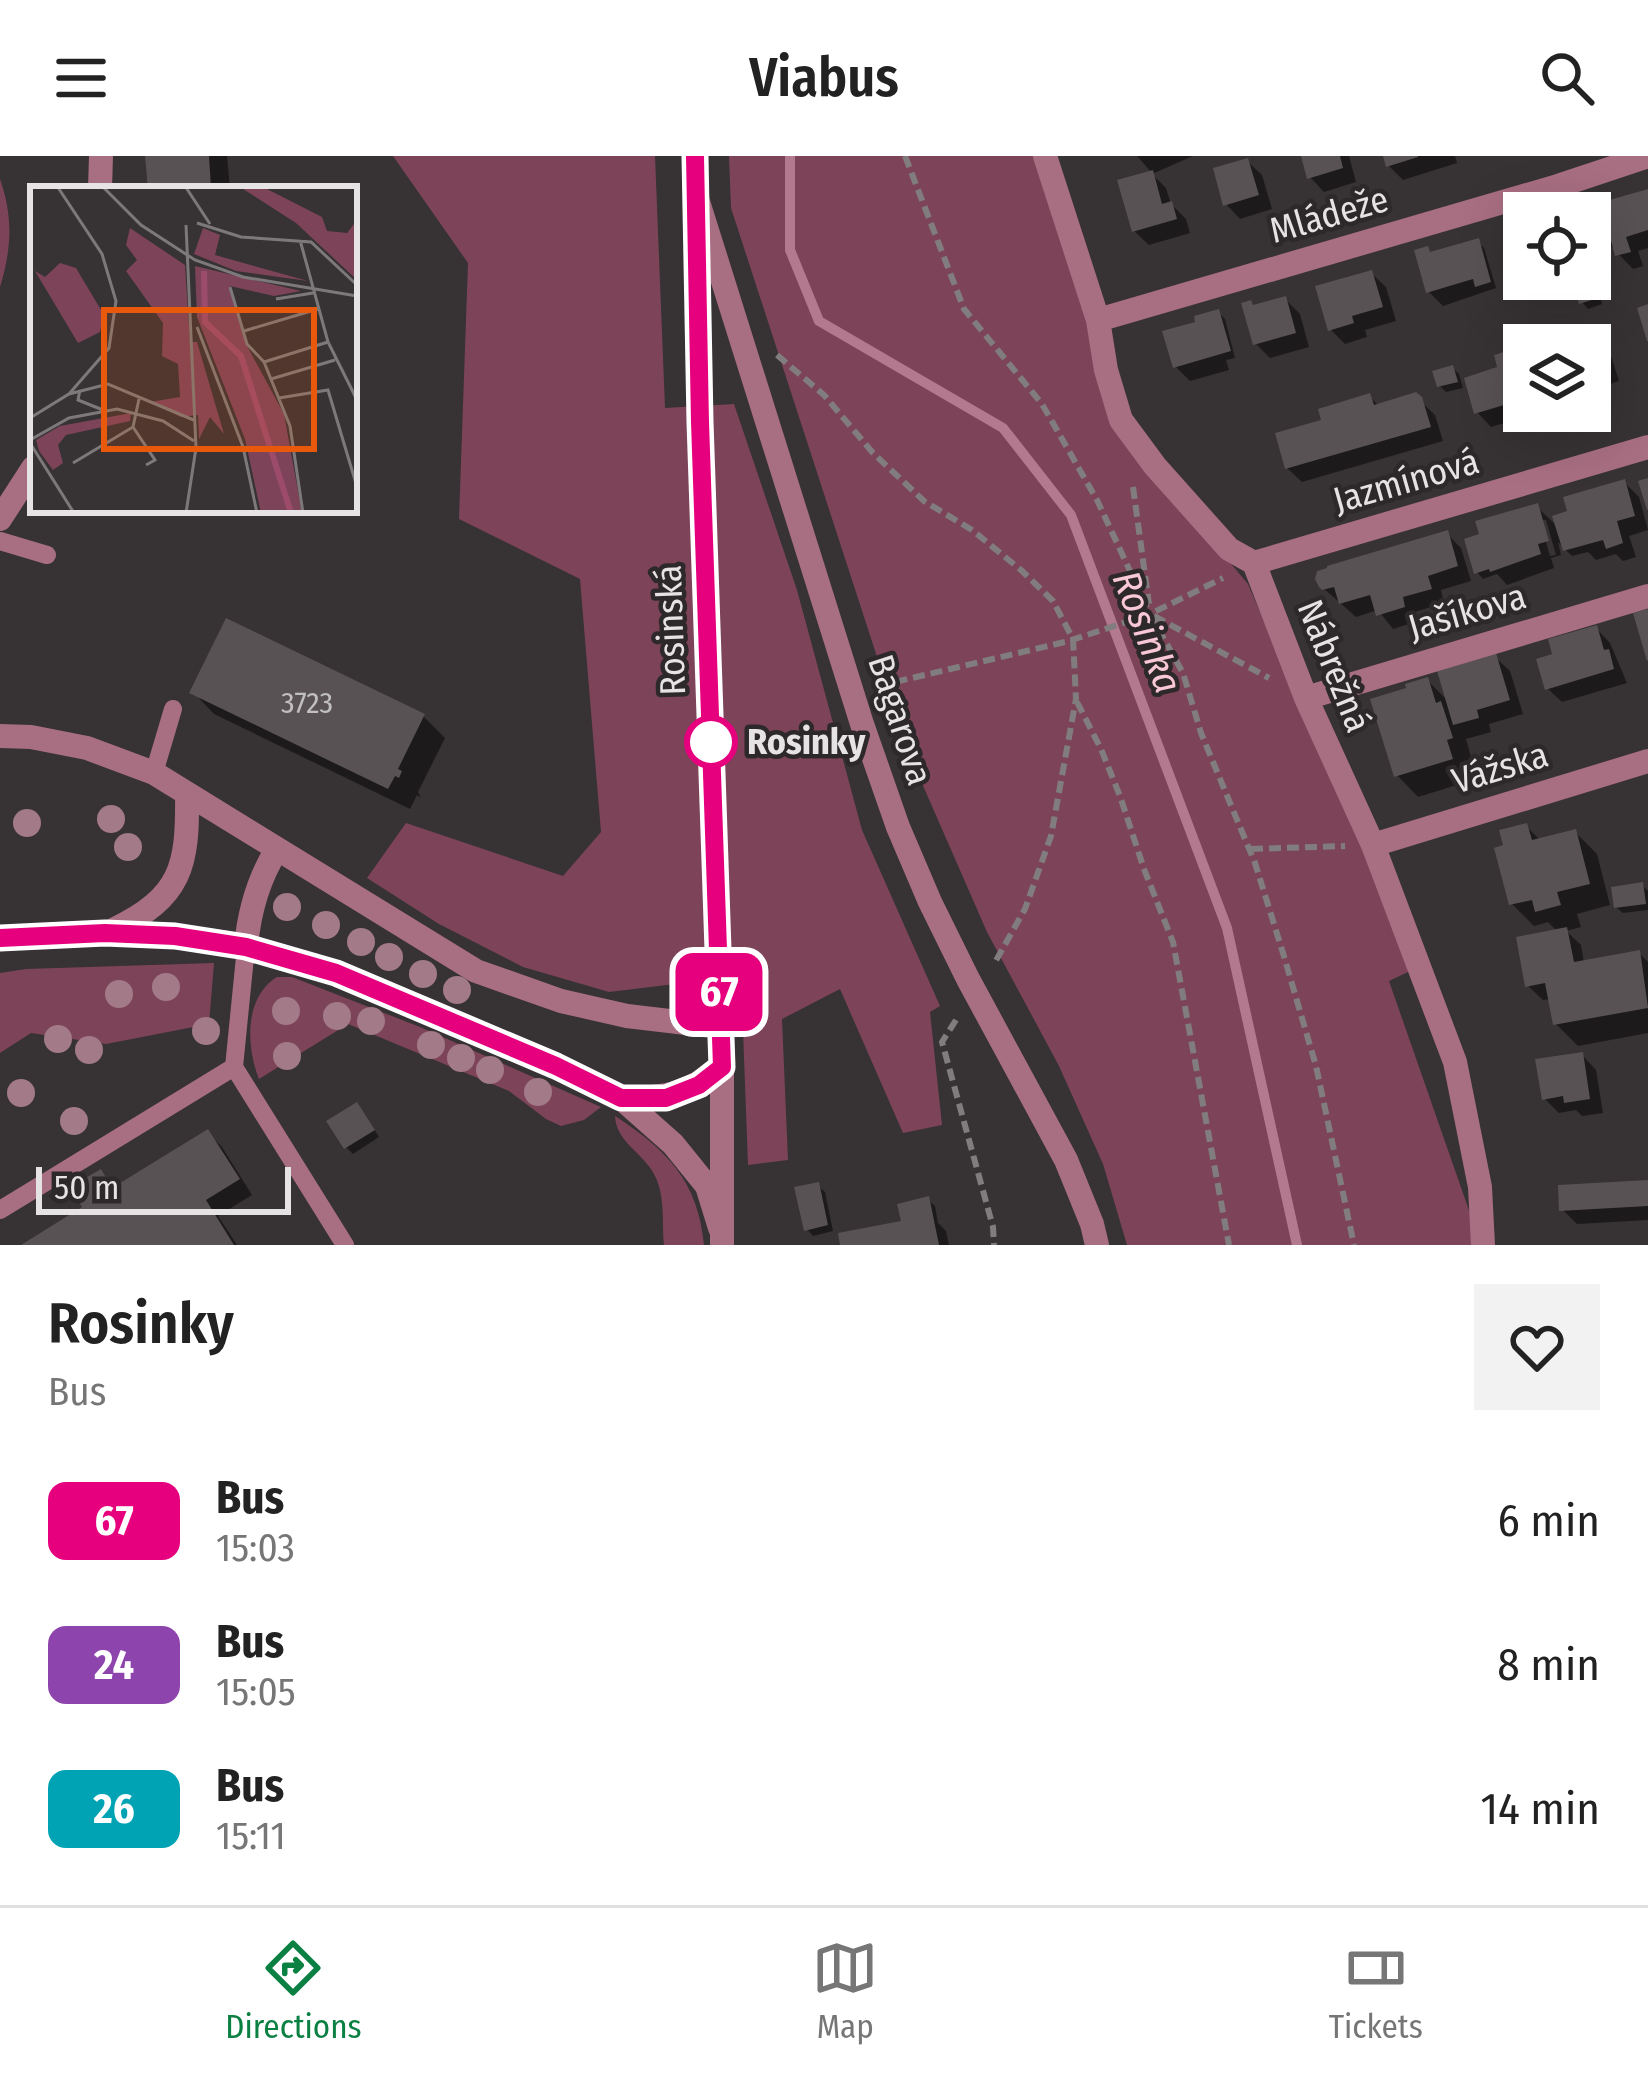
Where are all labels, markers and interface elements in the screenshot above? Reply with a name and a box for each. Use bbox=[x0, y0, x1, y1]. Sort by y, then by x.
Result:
icon: menu bbox=[48, 45, 114, 111]
icon: search bbox=[1534, 45, 1600, 111]
text: Viabus bbox=[749, 46, 899, 110]
street label: Mládeže bbox=[1265, 177, 1393, 253]
inset map bbox=[30, 186, 357, 513]
map controls bbox=[1503, 192, 1611, 432]
button: locate bbox=[1503, 192, 1611, 300]
button: layers bbox=[1503, 324, 1611, 432]
street label: Jazmínová bbox=[1328, 439, 1484, 523]
street label: Rosinská bbox=[647, 564, 695, 696]
water label: Rosinka bbox=[1103, 564, 1191, 700]
street label: Jašíkova bbox=[1403, 574, 1531, 650]
street label: Nábrežná bbox=[1288, 594, 1380, 738]
street label: Bagarova bbox=[858, 649, 942, 791]
house number: 3723 bbox=[281, 685, 333, 721]
marker: Rosinky bbox=[686, 717, 736, 767]
place label: Rosinky bbox=[747, 720, 866, 764]
street label: Vážska bbox=[1447, 733, 1553, 803]
line badge: 67 bbox=[665, 953, 773, 1031]
text: 67 bbox=[699, 967, 739, 1017]
scale bar bbox=[36, 1161, 291, 1214]
text: 50 m bbox=[54, 1168, 119, 1208]
button: heart bbox=[1474, 1284, 1600, 1410]
text: Rosinky bbox=[48, 1290, 234, 1358]
text: Bus bbox=[48, 1369, 106, 1415]
text: Bus bbox=[216, 1471, 284, 1525]
text: 6 min bbox=[1497, 1494, 1600, 1548]
text: 67 bbox=[94, 1496, 134, 1546]
text: 15:03 bbox=[216, 1525, 295, 1571]
text: Bus bbox=[216, 1615, 284, 1669]
text: 8 min bbox=[1497, 1638, 1600, 1692]
text: 24 bbox=[94, 1640, 134, 1690]
text: 15:05 bbox=[216, 1669, 296, 1715]
text: Bus bbox=[216, 1759, 284, 1813]
text: 14 min bbox=[1480, 1782, 1600, 1836]
text: 26 bbox=[93, 1784, 135, 1834]
text: 15:11 bbox=[216, 1813, 286, 1859]
tab: Directions bbox=[225, 1935, 362, 2047]
tab: Map bbox=[812, 1935, 878, 2047]
tab: Tickets bbox=[1329, 1935, 1423, 2047]

